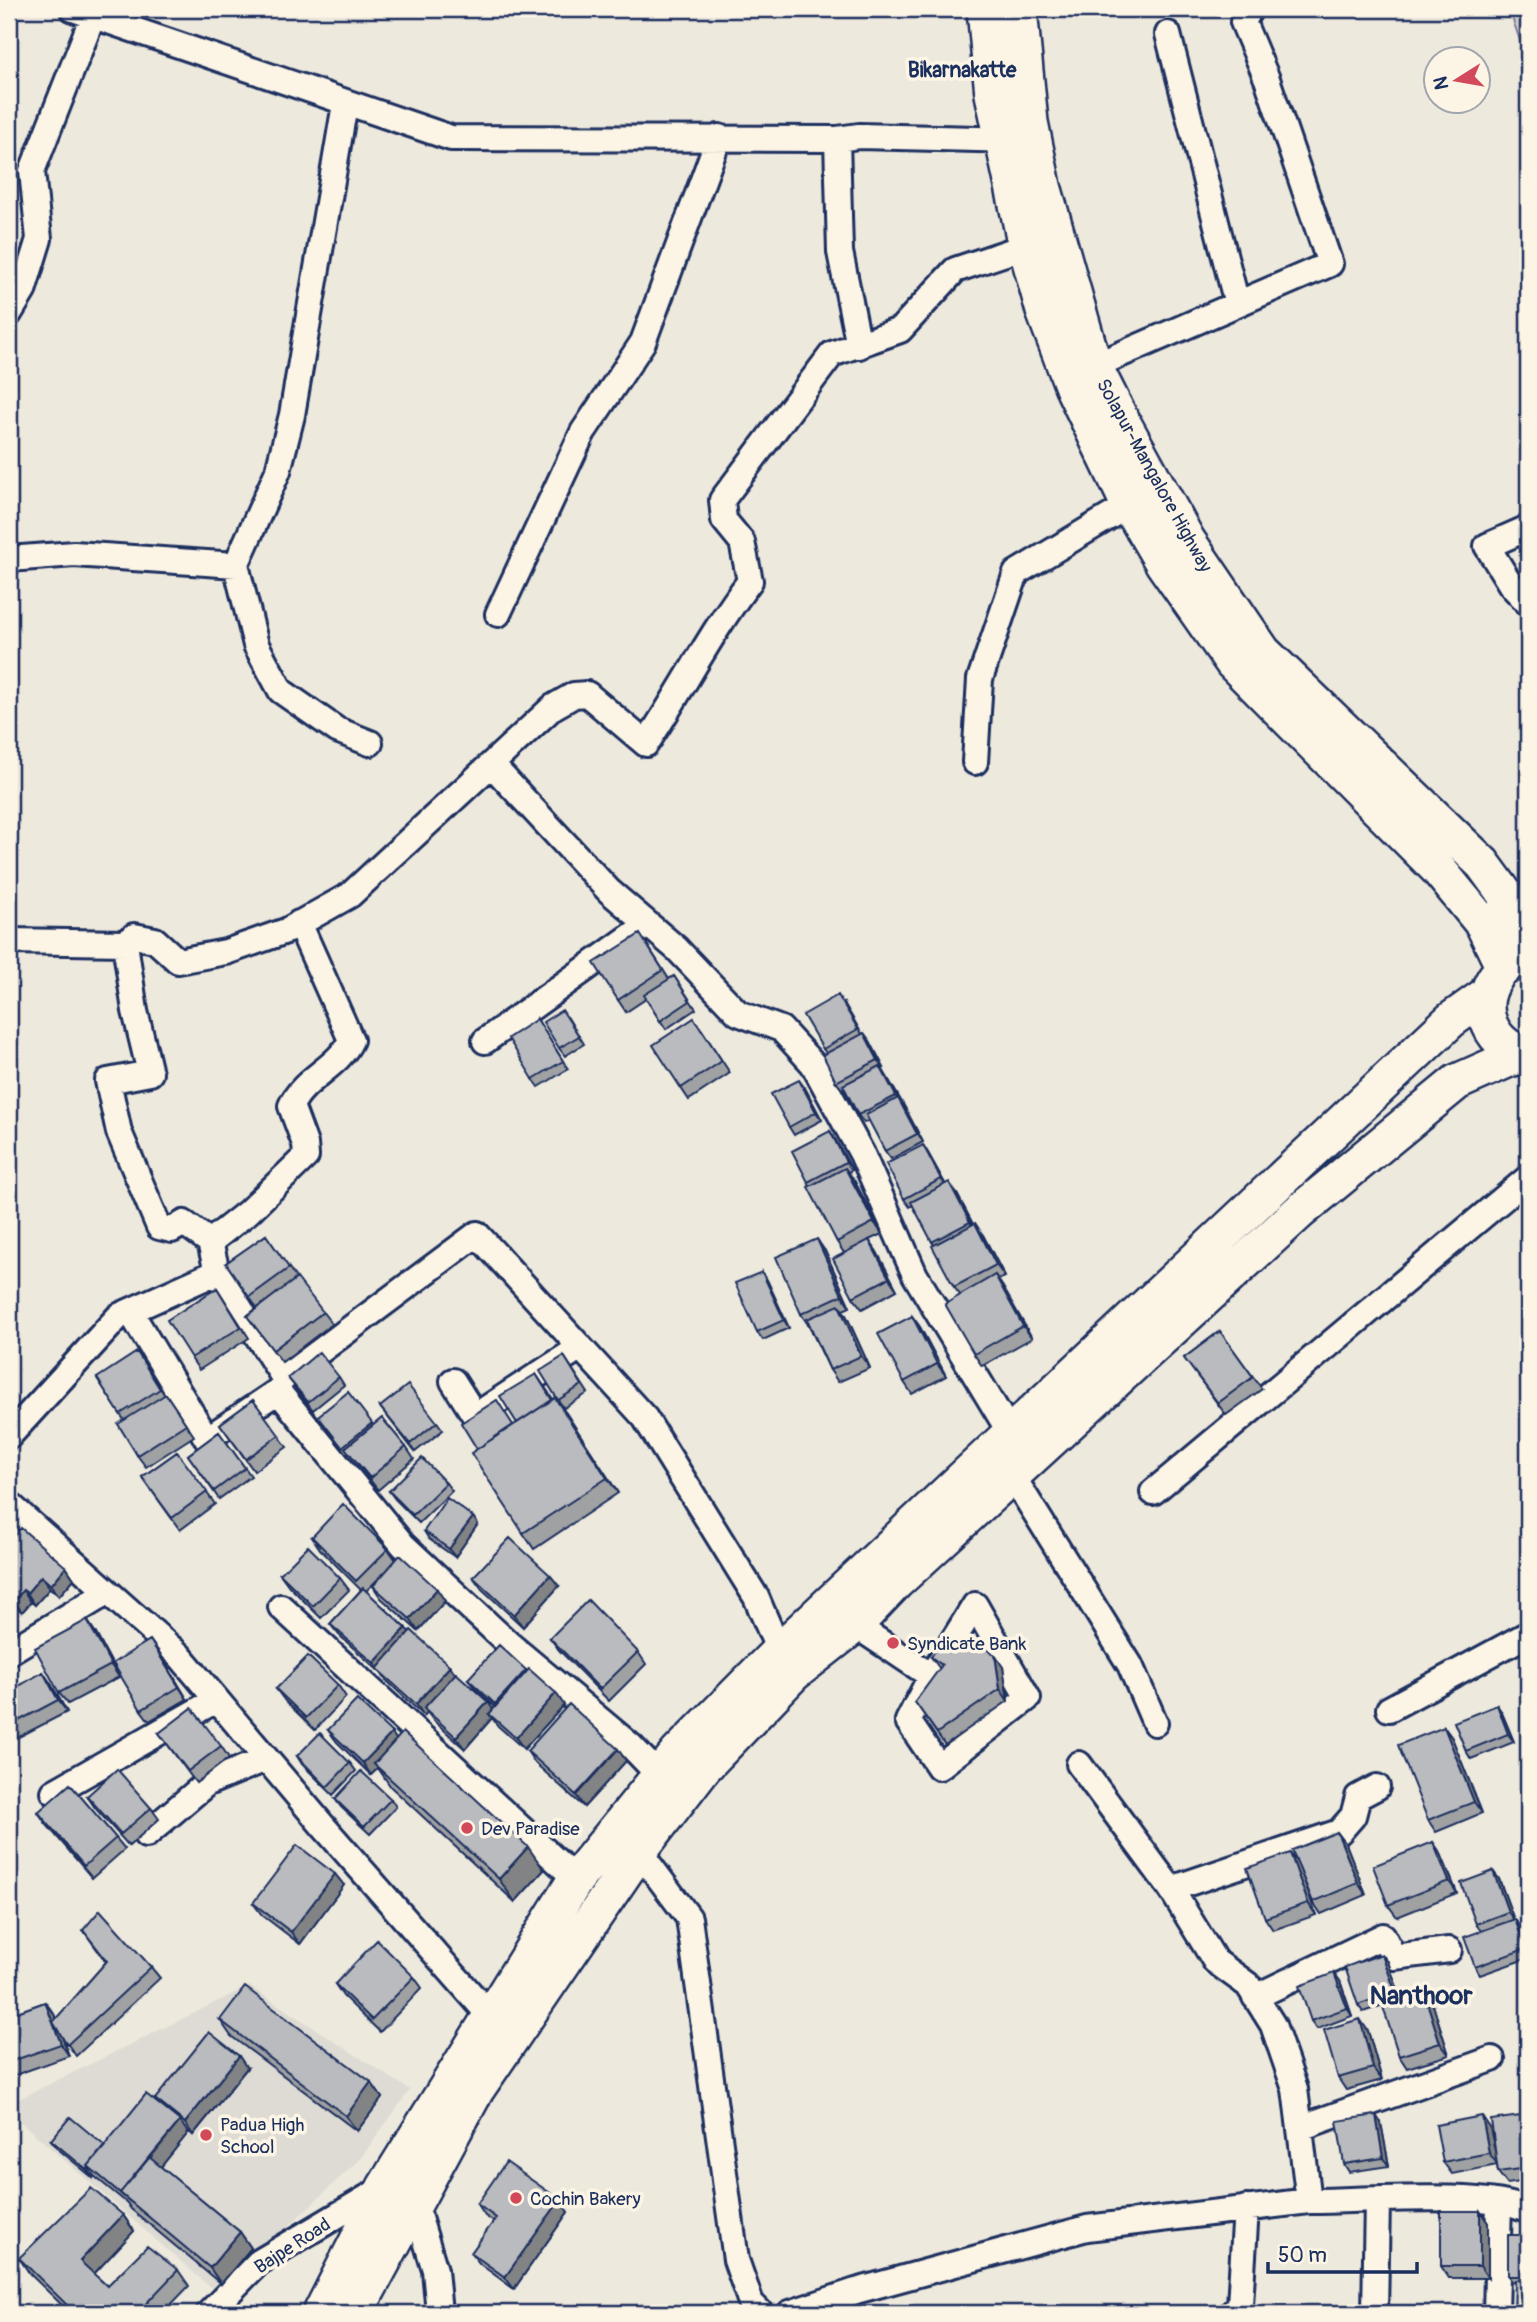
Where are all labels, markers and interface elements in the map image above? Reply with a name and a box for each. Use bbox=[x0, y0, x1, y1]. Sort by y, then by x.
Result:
north arrow bbox=[1422, 46, 1492, 116]
district label: Bikarnakatte bbox=[908, 57, 1017, 84]
text: N bbox=[1428, 74, 1454, 92]
street label: Solapur-Mangalore Highway bbox=[1091, 375, 1217, 576]
place label: Syndicate Bank bbox=[907, 1632, 1026, 1656]
marker: Syndicate Bank bbox=[885, 1635, 901, 1651]
place label: Dev Paradise bbox=[481, 1817, 580, 1841]
marker: Dev Paradise bbox=[459, 1820, 475, 1836]
district label: Nanthoor bbox=[1369, 1980, 1473, 2012]
place label: Padua High School bbox=[220, 2113, 305, 2159]
marker: Padua High School bbox=[198, 2127, 214, 2143]
place label: Cochin Bakery bbox=[530, 2187, 641, 2211]
marker: Cochin Bakery bbox=[508, 2190, 524, 2206]
street label: Bajpe Road bbox=[250, 2212, 335, 2279]
scale bar bbox=[1268, 2231, 1416, 2275]
text: 50 m bbox=[1278, 2242, 1327, 2269]

